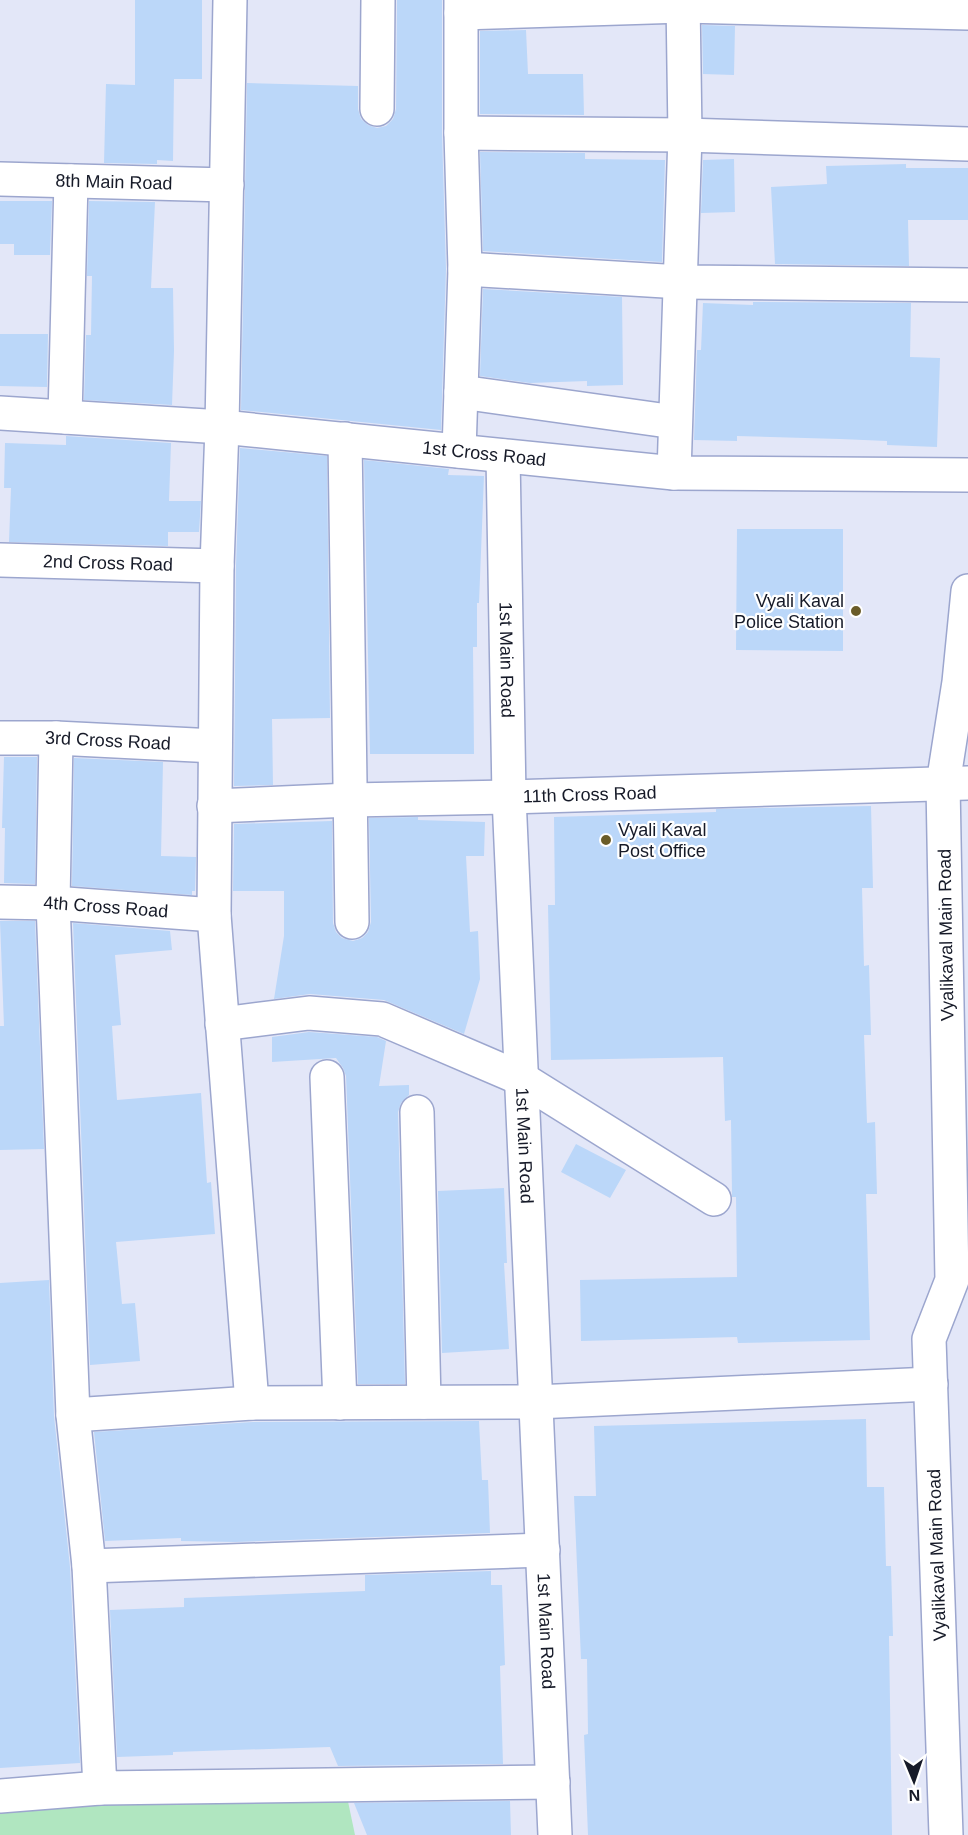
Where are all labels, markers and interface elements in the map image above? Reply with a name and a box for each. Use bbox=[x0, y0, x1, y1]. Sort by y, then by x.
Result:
street label: 8th Main Road bbox=[55, 170, 173, 194]
street label: 1st Cross Road bbox=[421, 437, 547, 470]
street label: 2nd Cross Road bbox=[43, 551, 173, 575]
place label: Vyali Kaval Police Station bbox=[734, 591, 844, 632]
street label: 1st Main Road bbox=[496, 602, 518, 718]
marker: Vyali Kaval Police Station bbox=[849, 604, 863, 618]
street label: 3rd Cross Road bbox=[45, 728, 171, 754]
street label: 11th Cross Road bbox=[523, 783, 657, 807]
place label: Vyali Kaval Post Office bbox=[618, 820, 706, 861]
marker: Vyali Kaval Post Office bbox=[599, 833, 613, 847]
street label: Vyalikaval Main Road bbox=[934, 849, 958, 1021]
street label: 4th Cross Road bbox=[43, 893, 169, 922]
street label: 1st Main Road bbox=[512, 1087, 537, 1204]
street label: Vyalikaval Main Road bbox=[924, 1468, 950, 1642]
street label: 1st Main Road bbox=[533, 1573, 559, 1690]
north arrow bbox=[884, 1751, 944, 1811]
text: N bbox=[908, 1787, 921, 1804]

